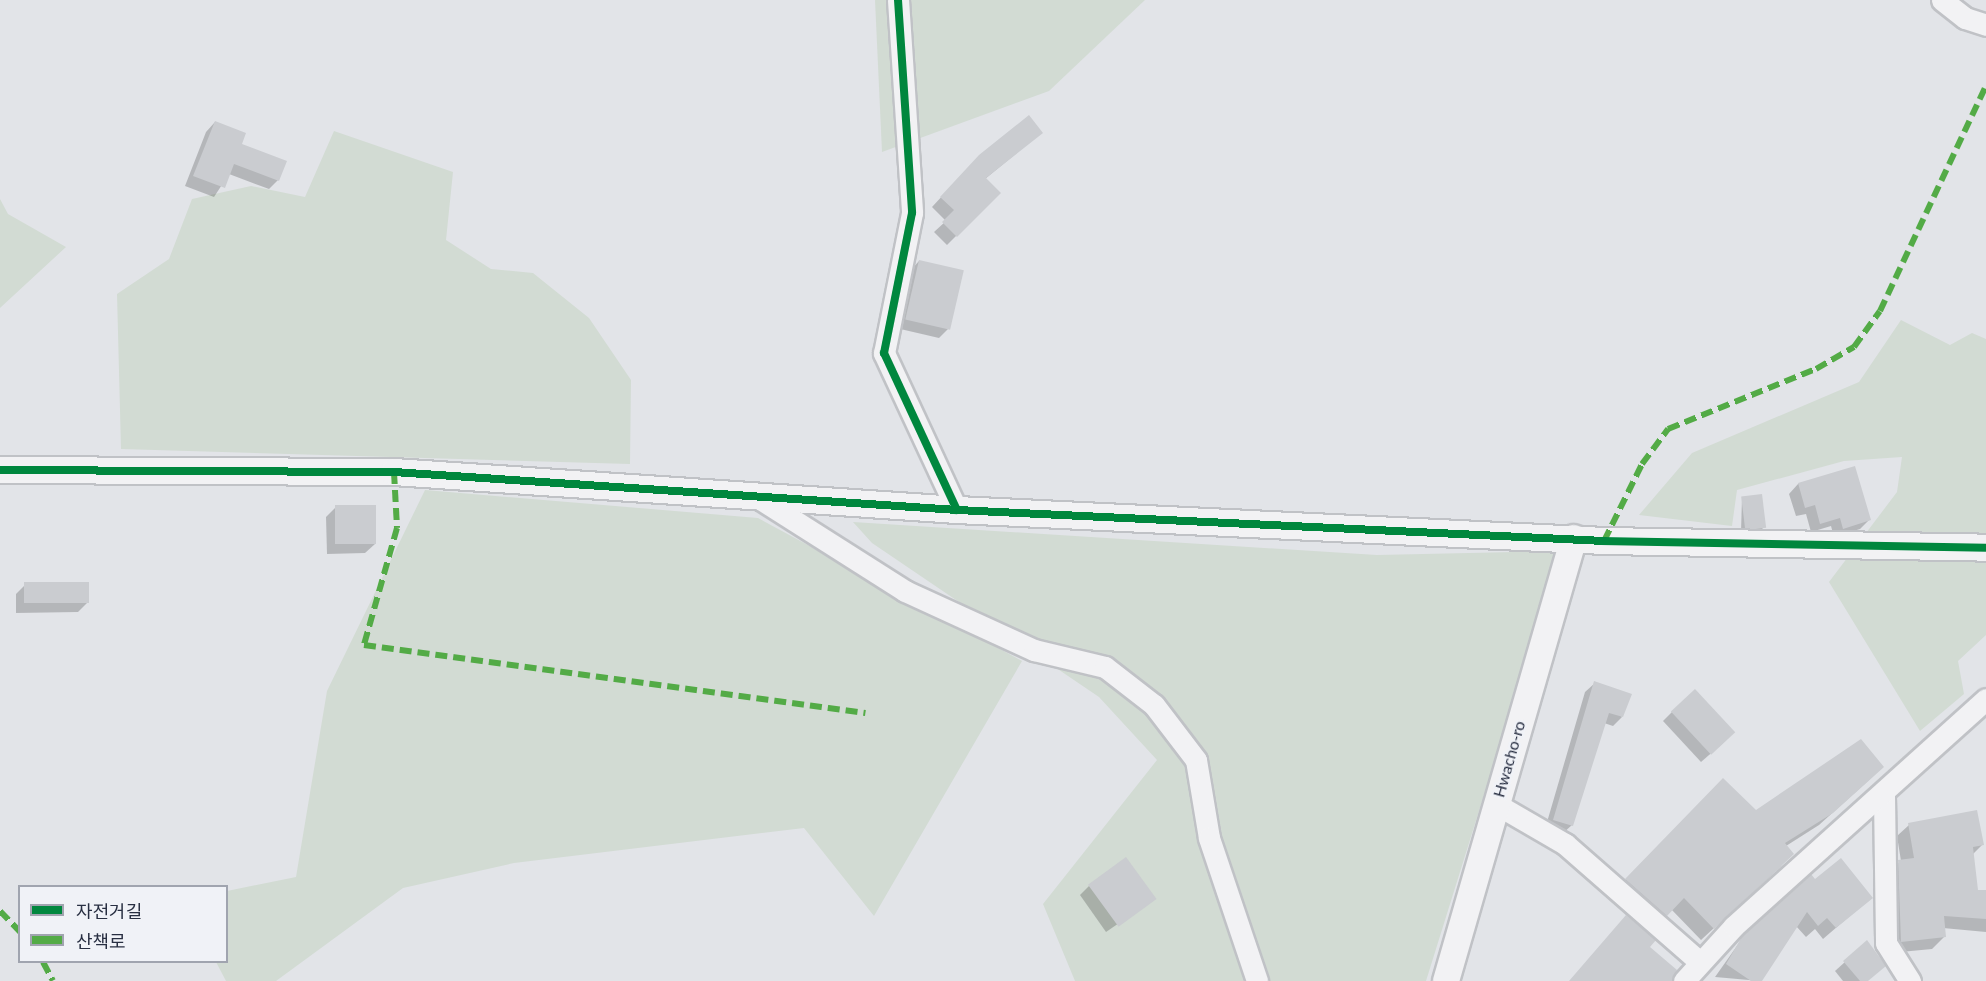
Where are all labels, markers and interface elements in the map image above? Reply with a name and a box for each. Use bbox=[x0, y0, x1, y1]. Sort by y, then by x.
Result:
street label: Hwacho-ro bbox=[1489, 719, 1529, 799]
legend bbox=[18, 885, 228, 963]
text: 자전거길 bbox=[76, 900, 142, 922]
text: 산책로 bbox=[76, 930, 126, 952]

